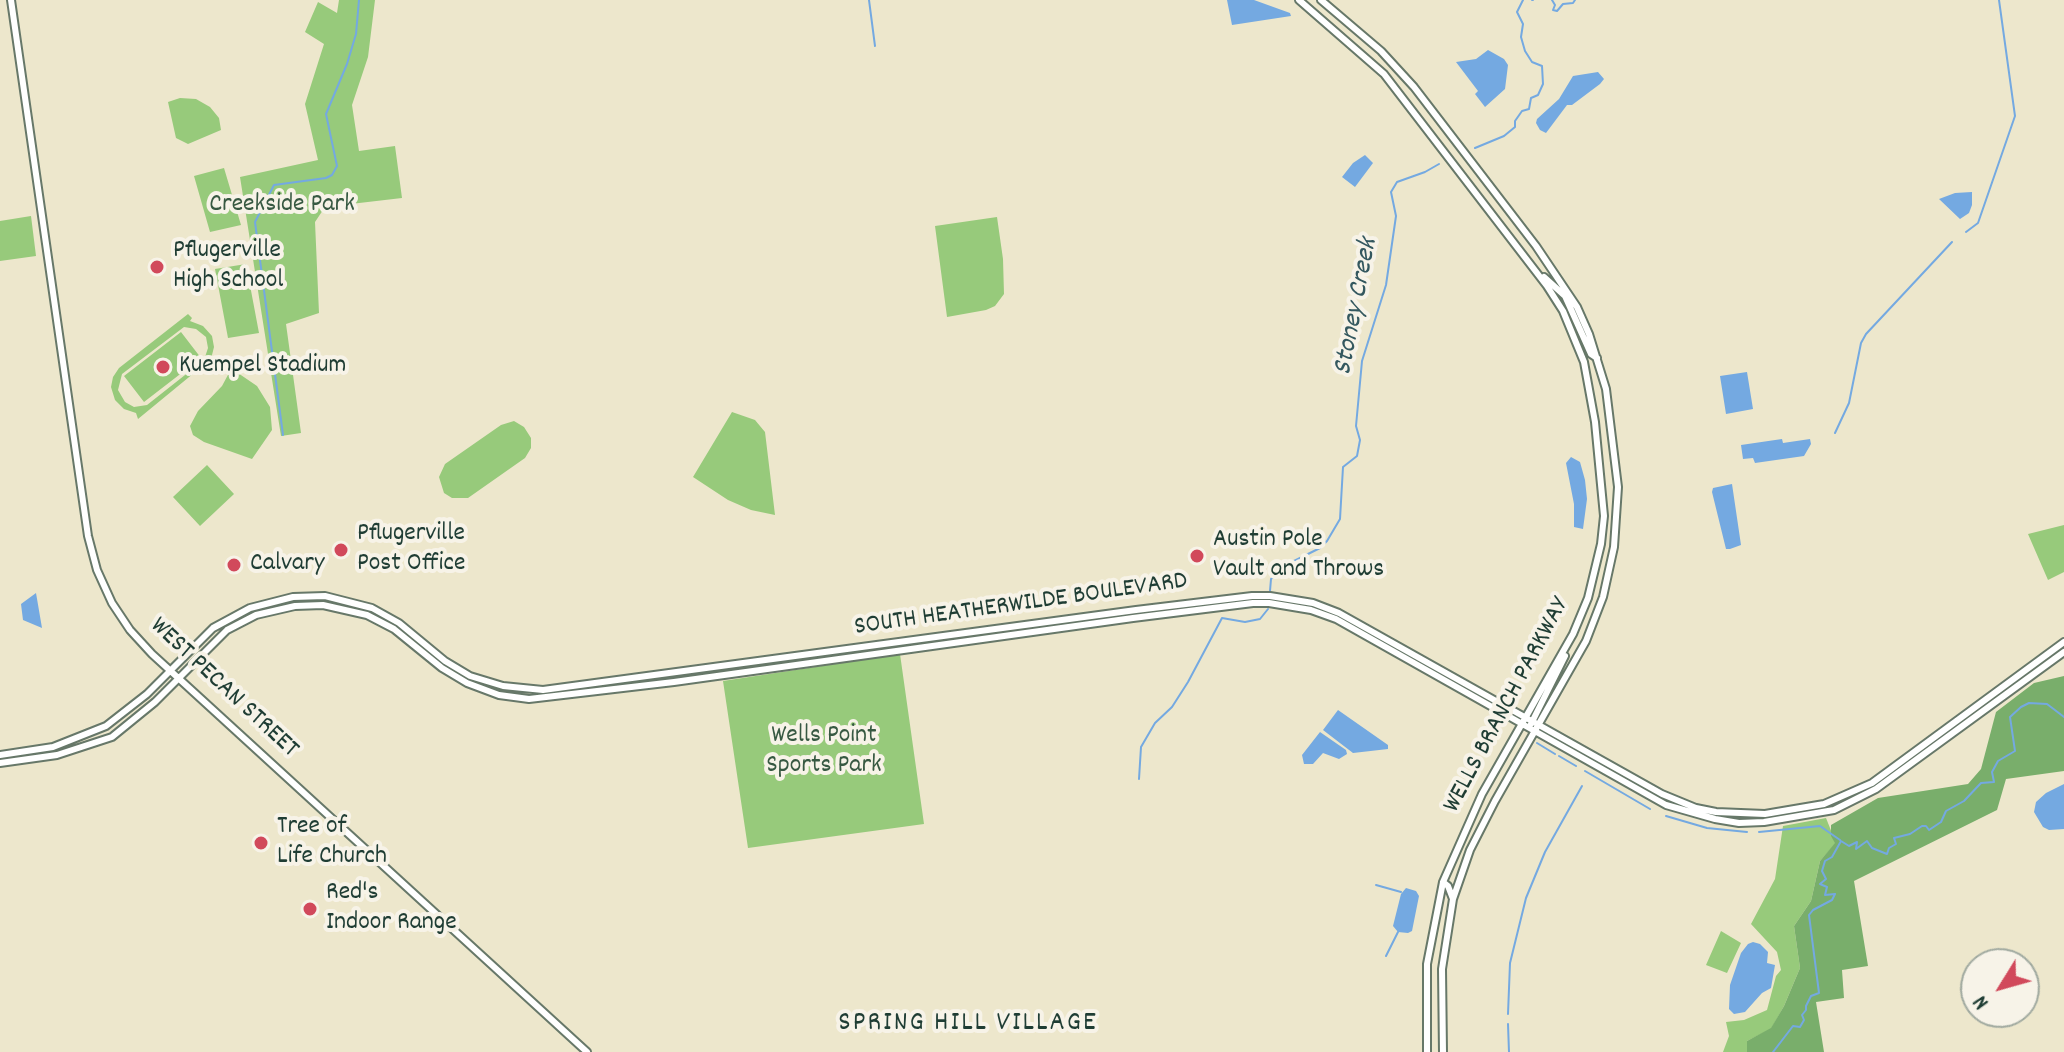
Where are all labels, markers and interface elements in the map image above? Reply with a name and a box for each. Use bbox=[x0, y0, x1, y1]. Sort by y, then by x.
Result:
park label: Creekside Park bbox=[209, 190, 355, 222]
place label: Pflugerville High School bbox=[173, 236, 283, 298]
water label: Stoney Creek bbox=[1328, 236, 1388, 378]
marker: Pflugerville High School bbox=[148, 258, 166, 276]
place label: Kuempel Stadium bbox=[179, 351, 346, 383]
marker: Kuempel Stadium bbox=[154, 358, 172, 376]
place label: Pflugerville Post Office bbox=[357, 519, 465, 580]
place label: Austin Pole Vault and Throws bbox=[1213, 525, 1384, 586]
marker: Pflugerville Post Office bbox=[332, 541, 350, 559]
marker: Austin Pole Vault and Throws bbox=[1188, 547, 1206, 565]
place label: Calvary bbox=[250, 549, 324, 581]
marker: Calvary bbox=[225, 556, 243, 574]
street label: SOUTH HEATHERWILDE BOULEVARD bbox=[853, 567, 1189, 645]
street label: WELLS BRANCH PARKWAY bbox=[1438, 593, 1578, 819]
street label: WEST PECAN STREET bbox=[142, 612, 304, 766]
park label: Wells Point Sports Park bbox=[766, 721, 882, 782]
place label: Tree of Life Church bbox=[277, 812, 387, 874]
marker: Tree of Life Church bbox=[252, 834, 270, 852]
place label: Red's Indoor Range bbox=[326, 878, 457, 940]
marker: Red's Indoor Range bbox=[301, 900, 319, 918]
north arrow bbox=[1960, 948, 2040, 1028]
text: N bbox=[1966, 988, 1998, 1015]
district label: SPRING HILL VILLAGE bbox=[838, 1008, 1098, 1042]

